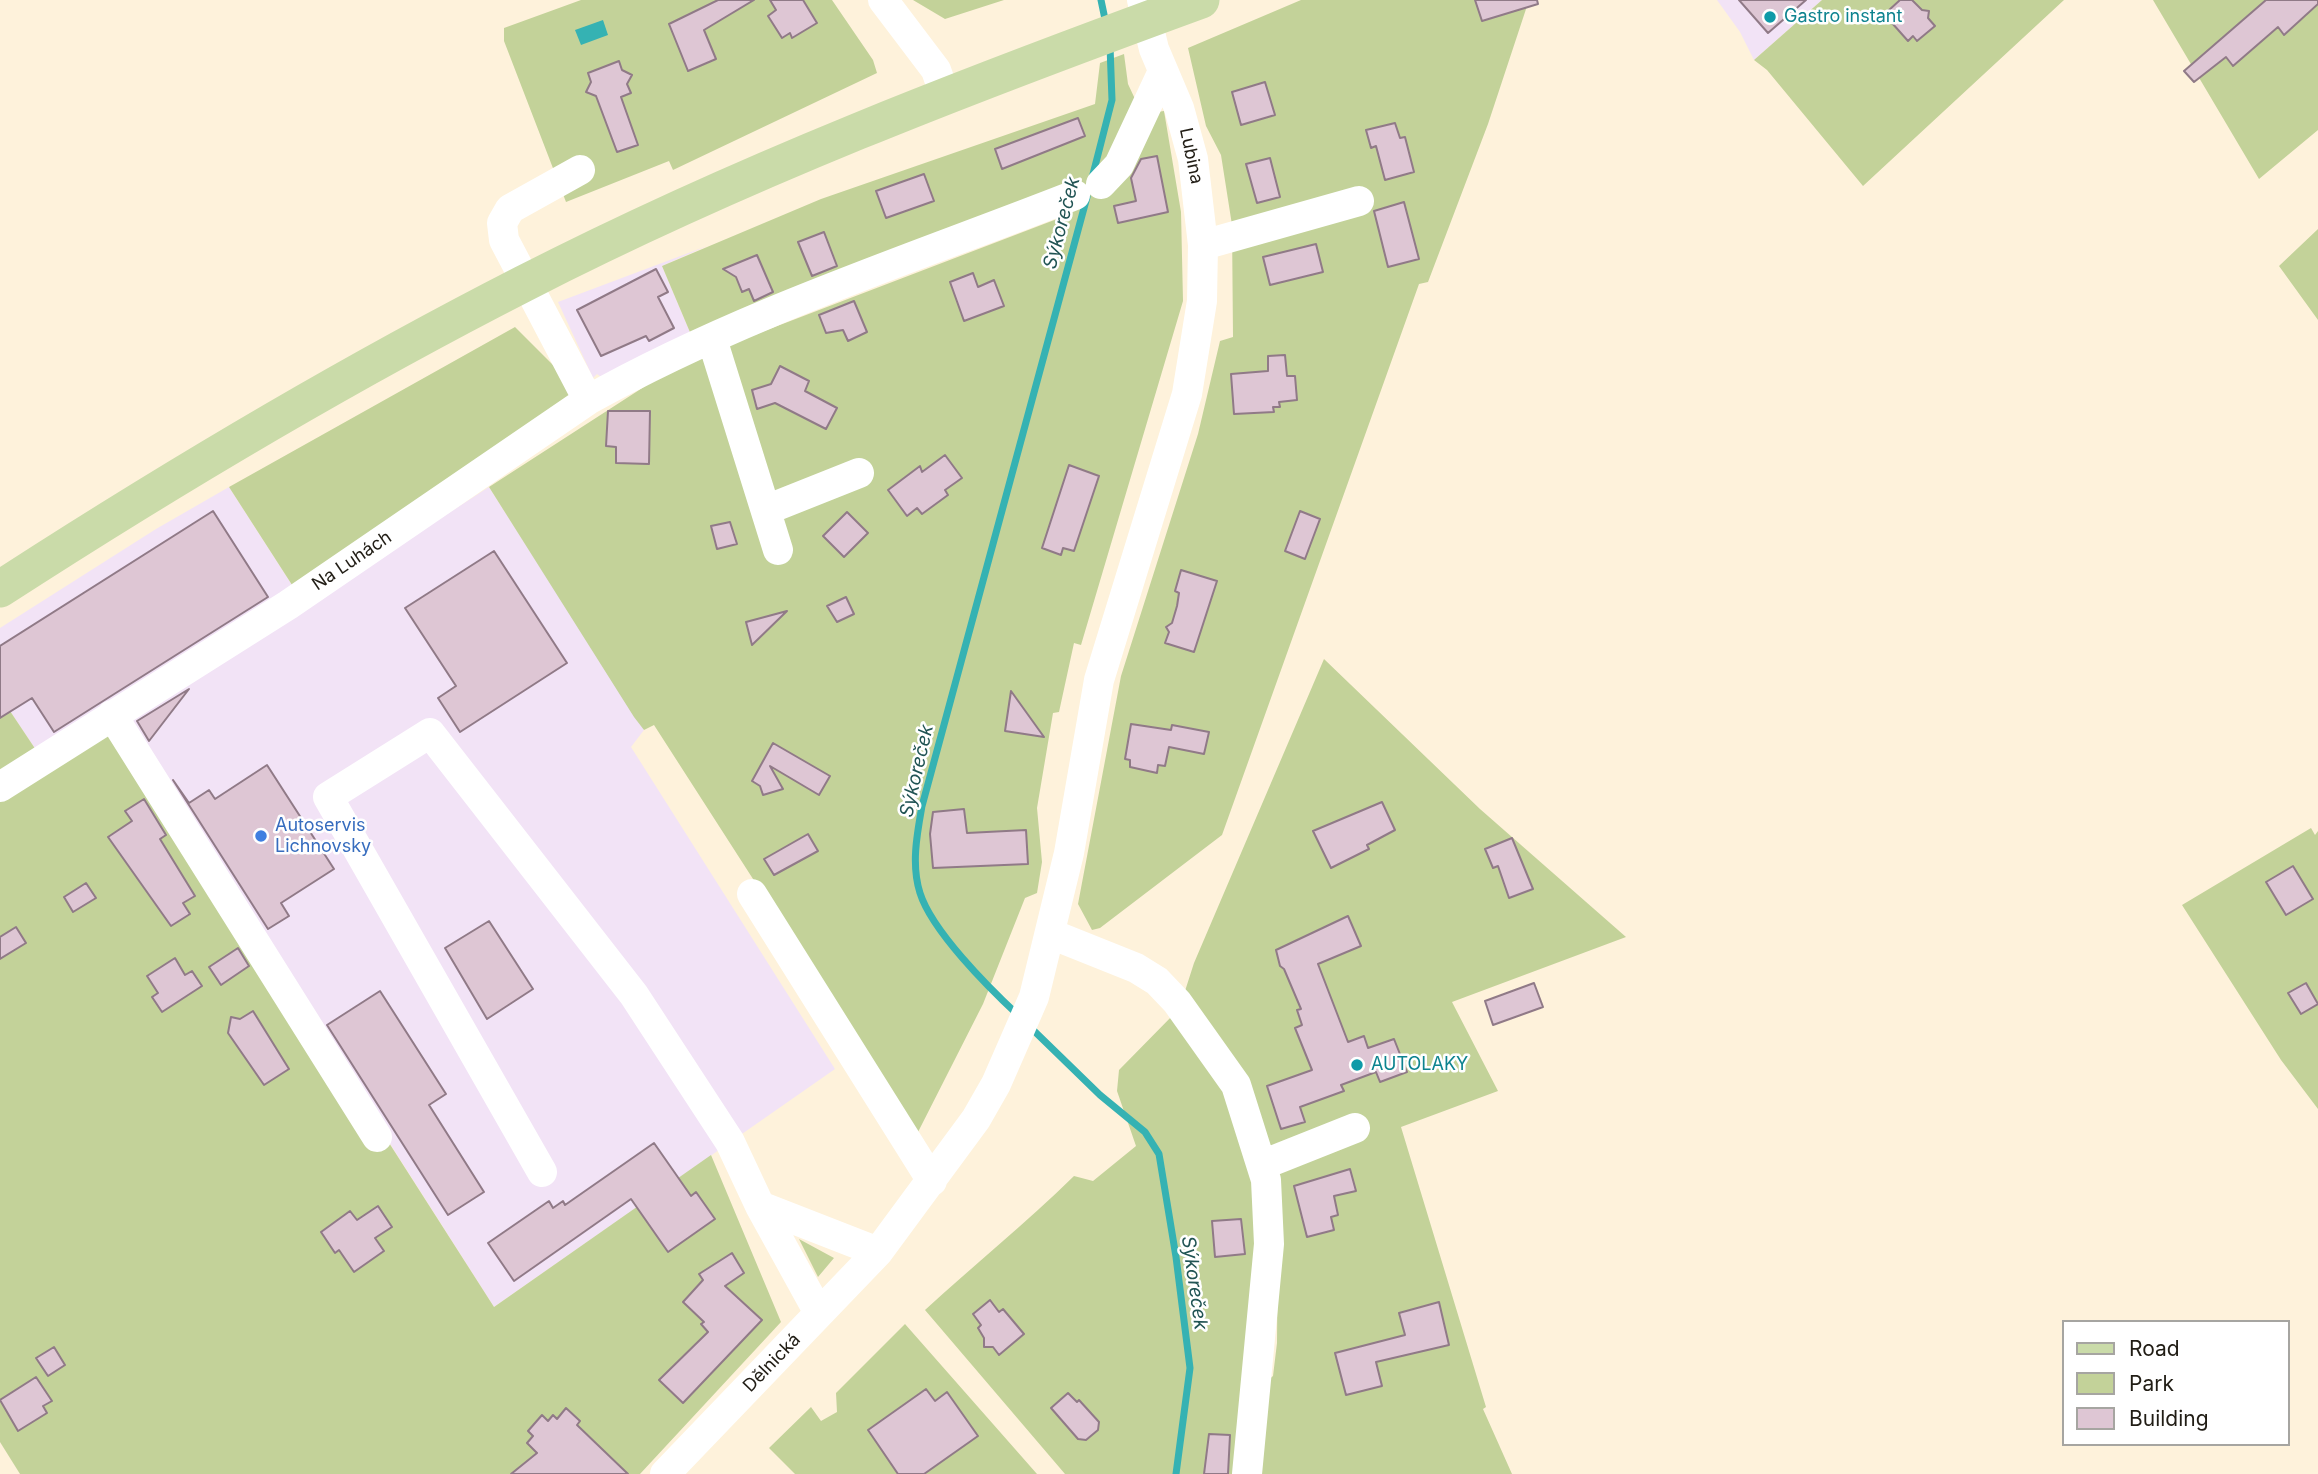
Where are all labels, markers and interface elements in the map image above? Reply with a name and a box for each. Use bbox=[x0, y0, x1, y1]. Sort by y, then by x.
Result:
place label: Gastro instant bbox=[1784, 6, 1902, 28]
marker: Gastro instant bbox=[1762, 9, 1778, 25]
street label: Lubina bbox=[1175, 126, 1207, 186]
water label: Sýkoreček bbox=[1039, 174, 1085, 272]
street label: Na Luhách bbox=[308, 527, 396, 595]
water label: Sýkoreček bbox=[895, 722, 939, 820]
place label: Autoservis Lichnovsky bbox=[275, 815, 371, 858]
marker: Autoservis Lichnovsky bbox=[253, 828, 269, 844]
place label: AUTOLAKY bbox=[1371, 1054, 1468, 1076]
marker: AUTOLAKY bbox=[1349, 1057, 1365, 1073]
water label: Sýkoreček bbox=[1176, 1235, 1212, 1331]
legend bbox=[2062, 1320, 2290, 1446]
street label: Dělnická bbox=[739, 1329, 805, 1397]
text: Road bbox=[2129, 1336, 2180, 1361]
text: Park bbox=[2129, 1371, 2174, 1396]
text: Building bbox=[2129, 1406, 2209, 1431]

